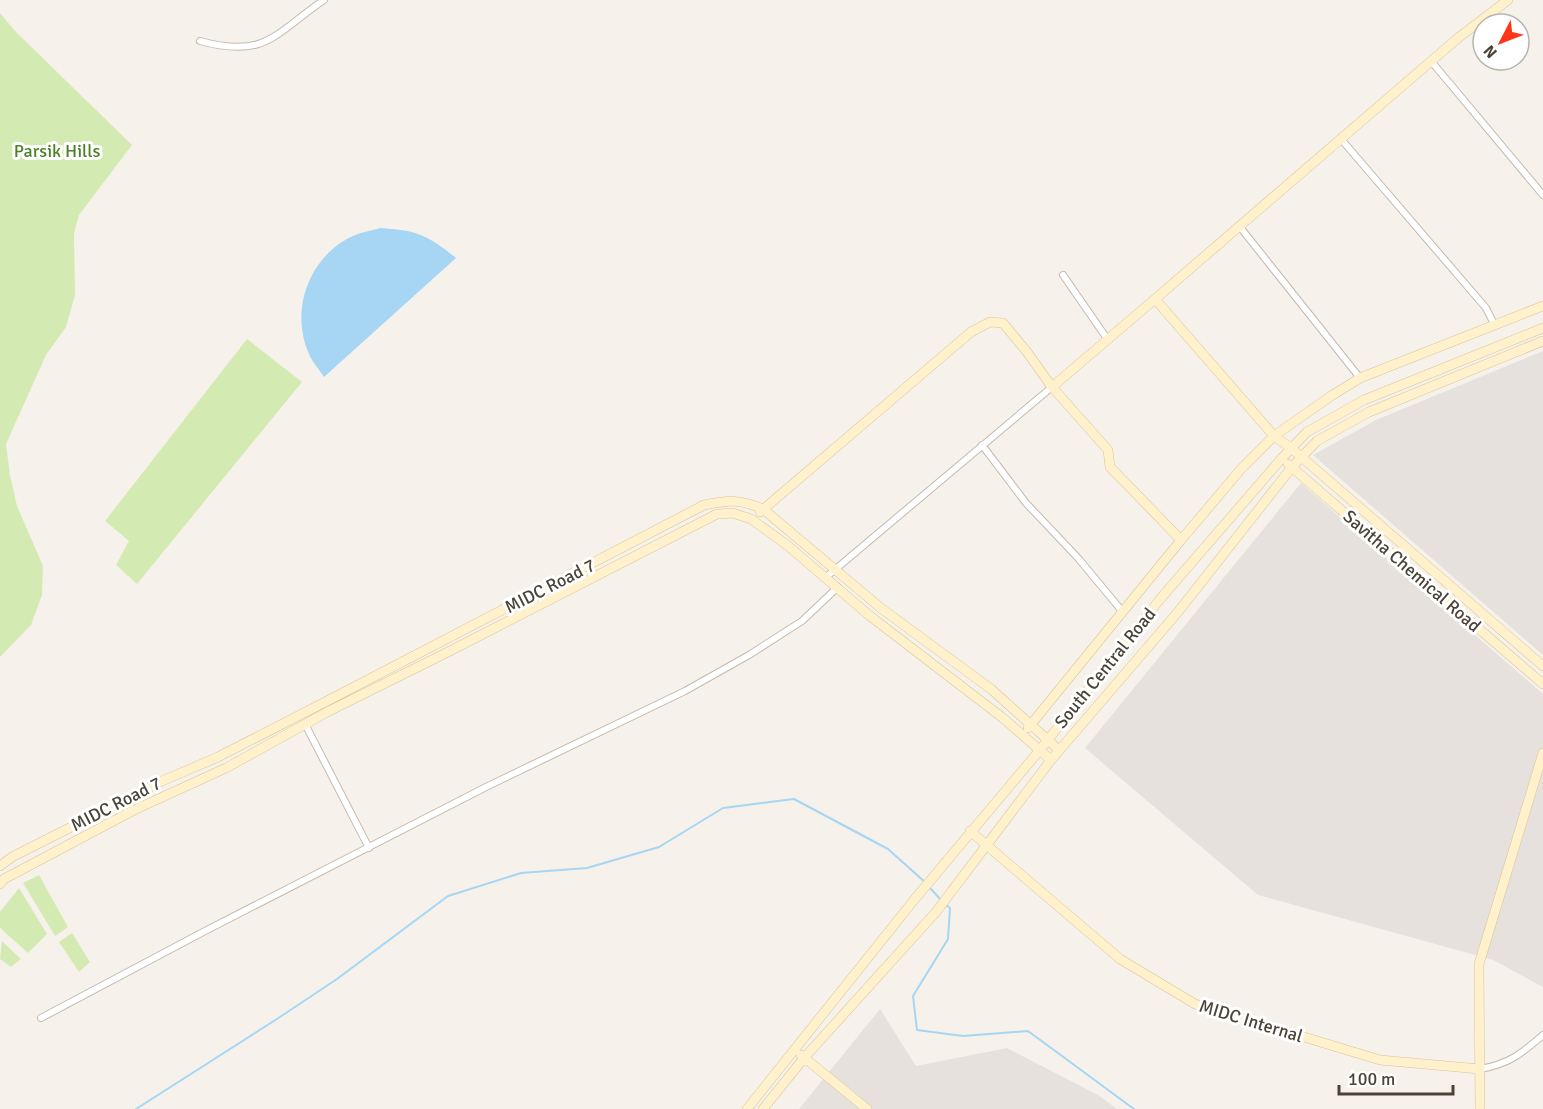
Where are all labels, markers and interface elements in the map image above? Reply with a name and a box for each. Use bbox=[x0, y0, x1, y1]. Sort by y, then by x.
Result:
north arrow bbox=[1471, 12, 1531, 72]
text: N bbox=[1479, 41, 1502, 62]
park label: Parsik Hills bbox=[14, 140, 100, 162]
street label: Savitha Chemical Road bbox=[1339, 505, 1485, 637]
street label: MIDC Road 7 bbox=[501, 554, 599, 618]
street label: South Central Road bbox=[1050, 603, 1160, 733]
street label: MIDC Road 7 bbox=[67, 772, 165, 836]
street label: MIDC Internal bbox=[1196, 995, 1306, 1047]
scale bar bbox=[1339, 1058, 1453, 1096]
text: 100 m bbox=[1348, 1068, 1395, 1090]

